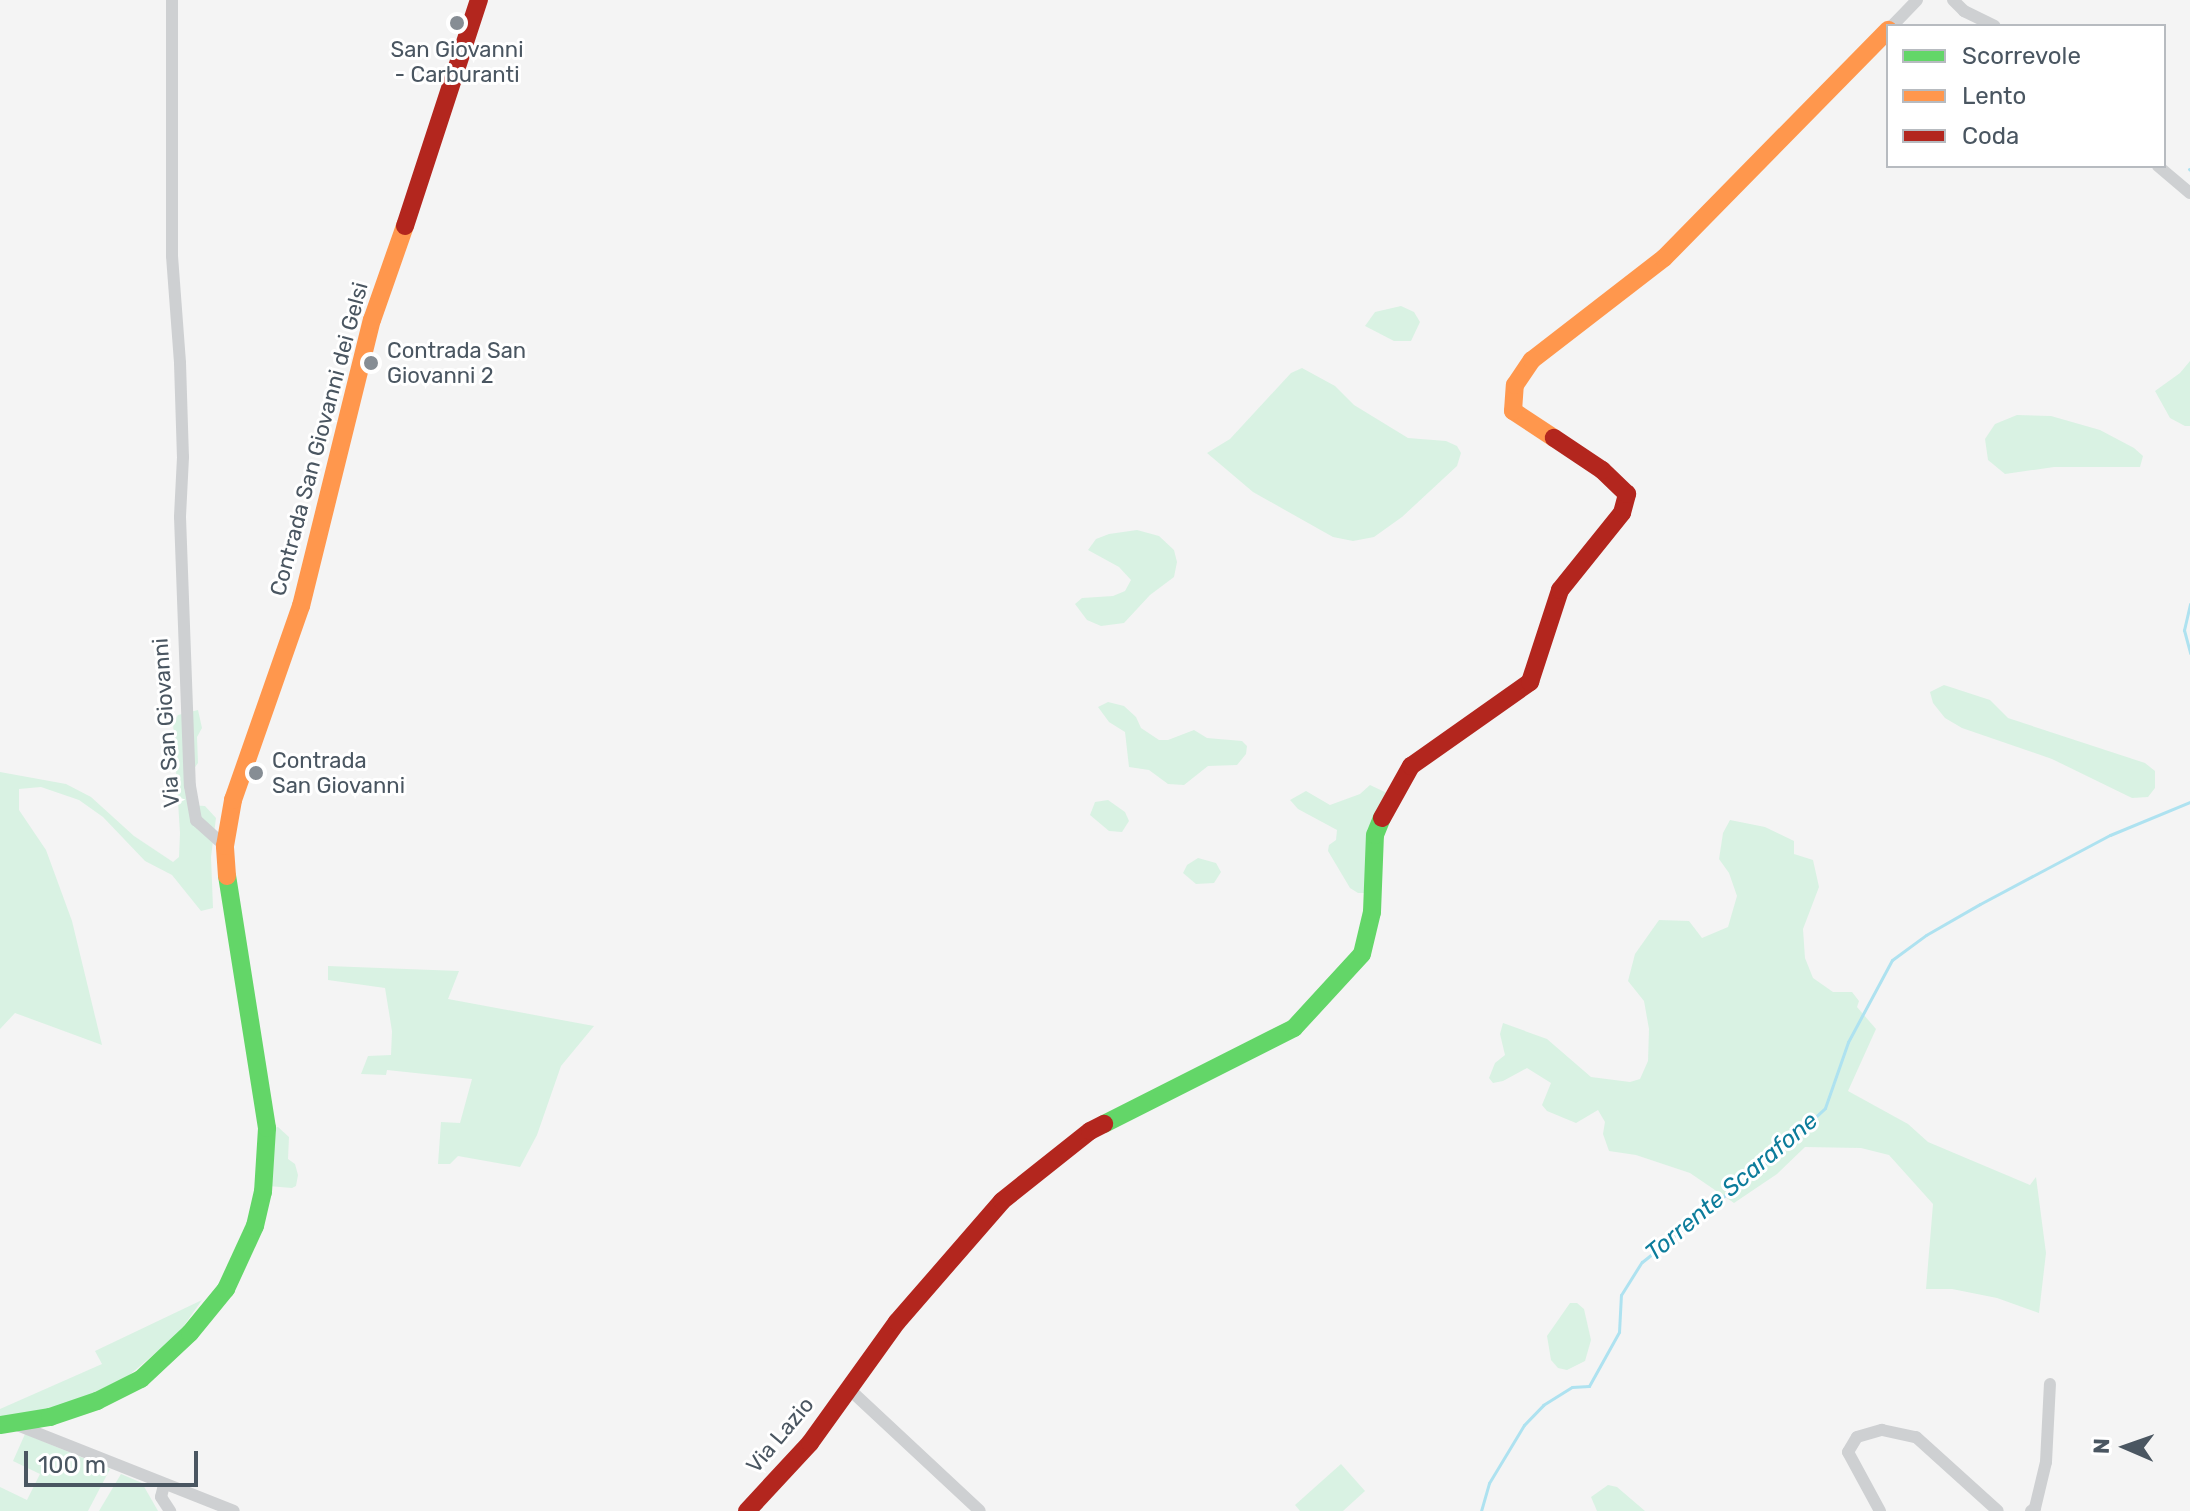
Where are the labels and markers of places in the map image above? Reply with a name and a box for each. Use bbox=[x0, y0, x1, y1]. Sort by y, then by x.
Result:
marker: San Giovanni - Carburanti bbox=[448, 14, 466, 32]
place label: San Giovanni - Carburanti bbox=[391, 36, 523, 88]
place label: Contrada San Giovanni 2 bbox=[387, 337, 526, 388]
marker: Contrada San Giovanni 2 bbox=[362, 354, 380, 372]
place label: Contrada San Giovanni bbox=[272, 747, 405, 798]
marker: Contrada San Giovanni bbox=[247, 764, 265, 782]

